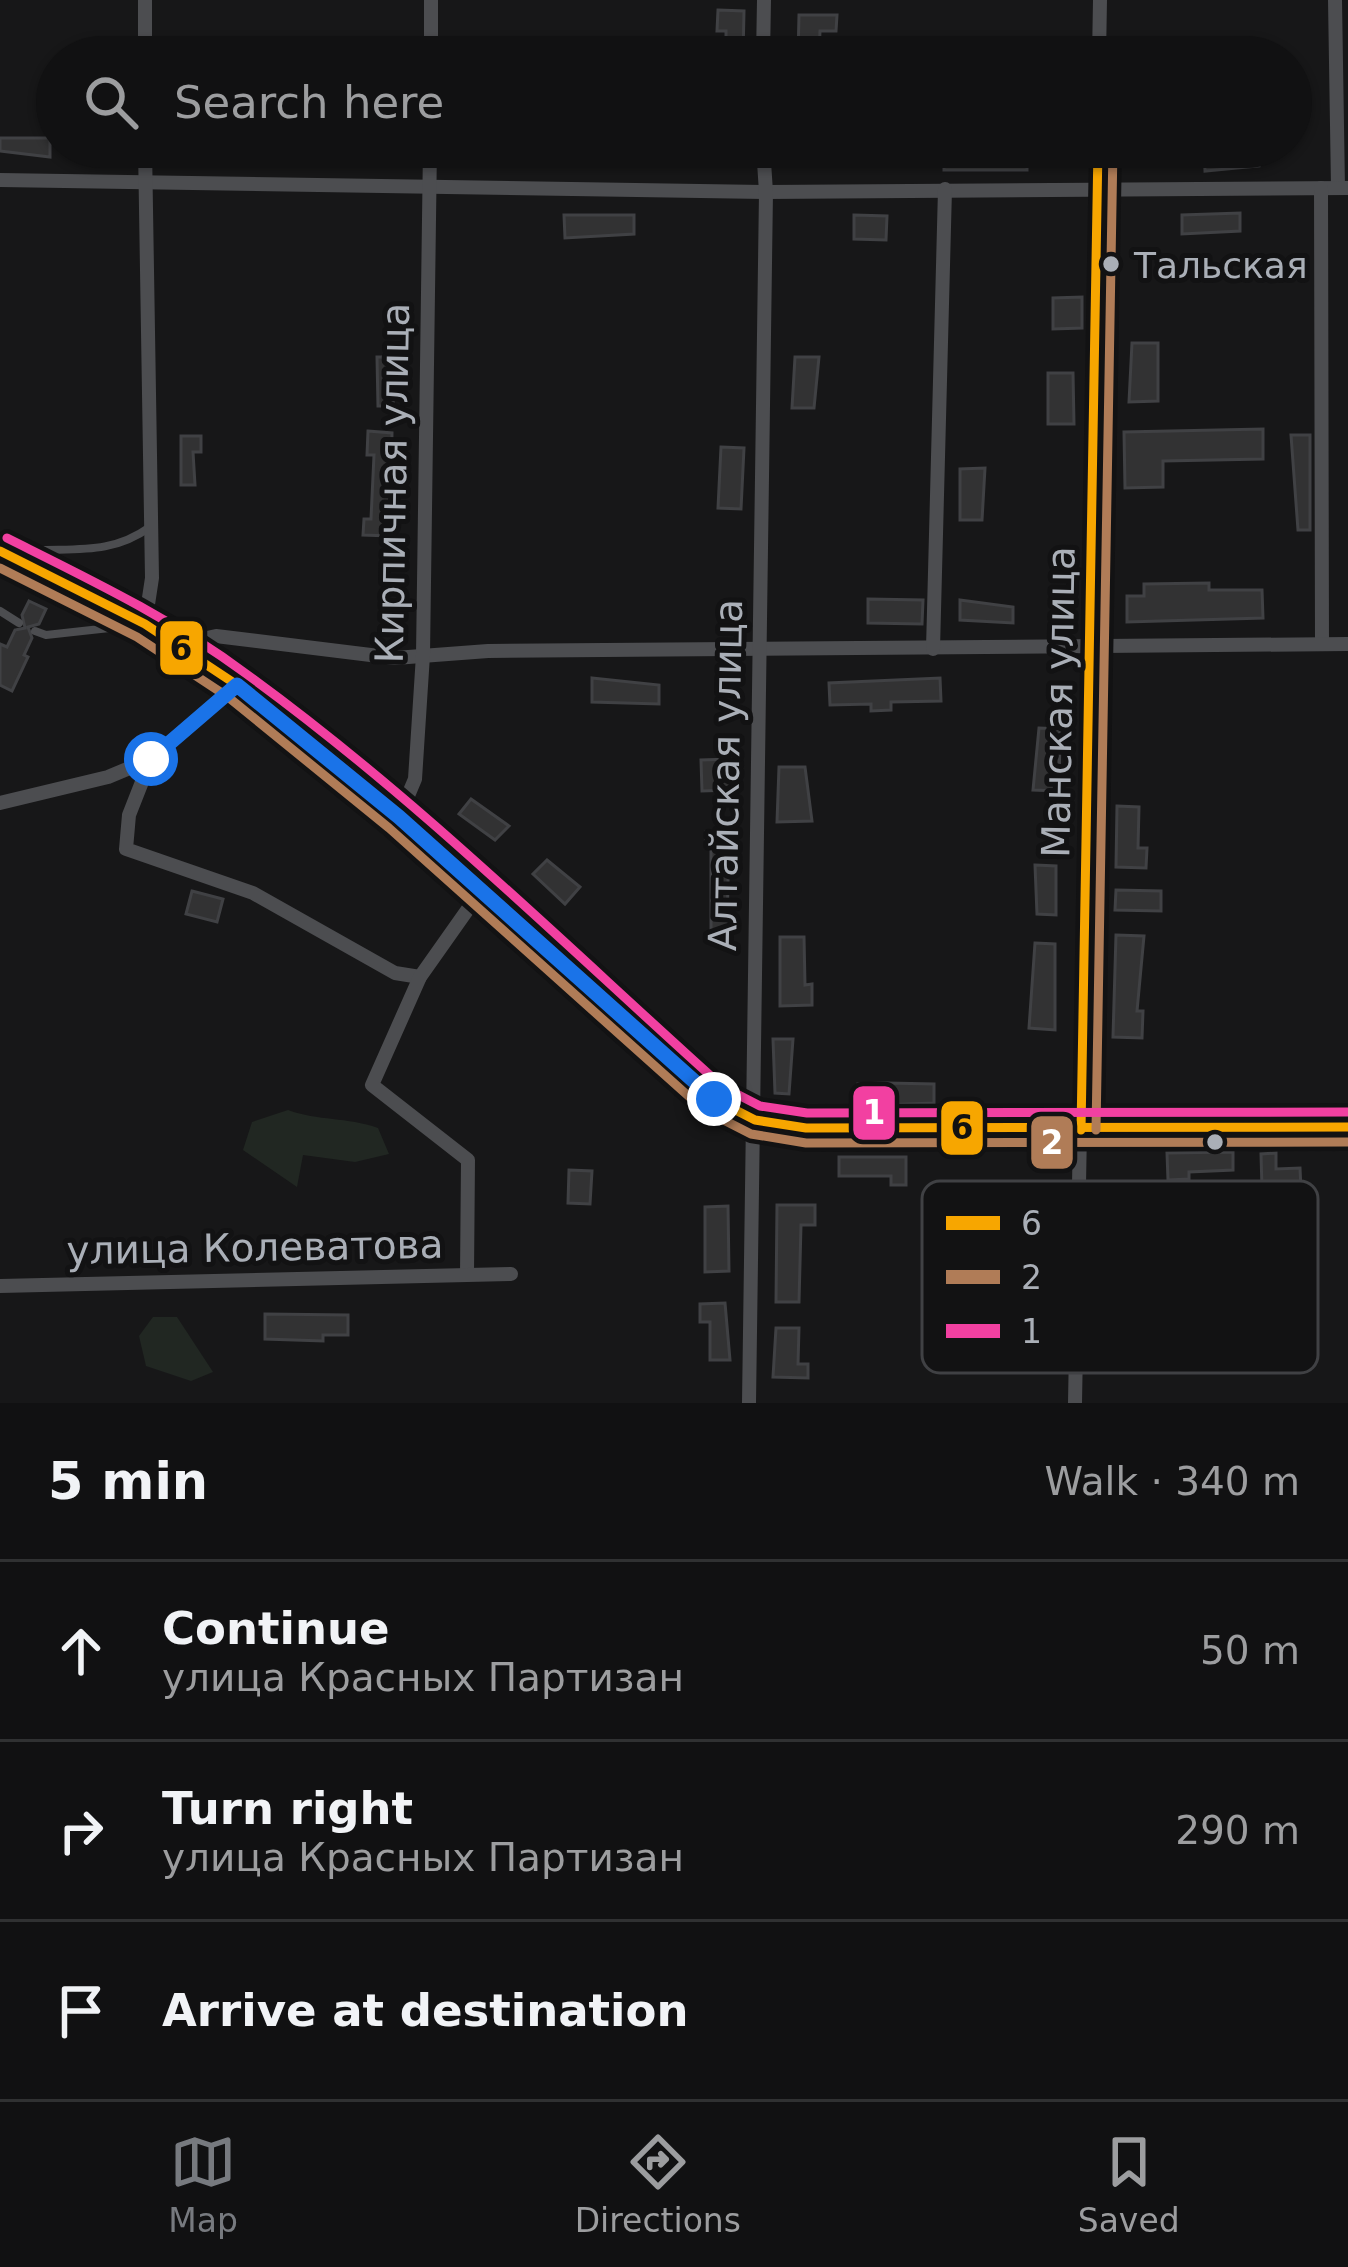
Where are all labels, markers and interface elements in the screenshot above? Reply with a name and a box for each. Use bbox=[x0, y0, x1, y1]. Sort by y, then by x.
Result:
search box bbox=[36, 36, 1312, 168]
icon: search bbox=[78, 69, 144, 135]
text: Search here bbox=[174, 76, 444, 129]
place label: Тальская bbox=[1133, 245, 1308, 286]
marker: Тальская bbox=[1100, 253, 1122, 275]
street label: Кирпичная улица bbox=[367, 302, 418, 664]
street label: Манская улица bbox=[1033, 546, 1084, 858]
street label: Алтайская улица bbox=[700, 599, 751, 951]
line badge: 6 bbox=[158, 619, 205, 677]
text: 6 bbox=[170, 629, 192, 668]
route start bbox=[124, 732, 178, 786]
route end bbox=[687, 1072, 741, 1126]
line badge: 1 bbox=[851, 1084, 897, 1142]
text: 1 bbox=[863, 1093, 885, 1132]
line badge: 6 bbox=[939, 1099, 985, 1157]
text: 6 bbox=[951, 1108, 973, 1147]
line badge: 2 bbox=[1029, 1114, 1075, 1171]
text: 2 bbox=[1041, 1123, 1063, 1162]
unlabelled marker bbox=[1204, 1131, 1226, 1153]
legend bbox=[922, 1181, 1318, 1373]
text: 6 bbox=[1021, 1204, 1042, 1243]
street label: улица Колеватова bbox=[66, 1222, 444, 1273]
text: 2 bbox=[1021, 1258, 1042, 1297]
text: 1 bbox=[1021, 1312, 1042, 1351]
text: 5 min bbox=[48, 1452, 208, 1511]
text: Walk · 340 m bbox=[1045, 1459, 1300, 1504]
text: Continue bbox=[162, 1602, 390, 1655]
icon: ahead bbox=[48, 1618, 114, 1684]
text: 50 m bbox=[1200, 1628, 1300, 1673]
text: улица Красных Партизан bbox=[162, 1655, 684, 1700]
text: Turn right bbox=[162, 1782, 413, 1835]
icon: right bbox=[48, 1798, 114, 1864]
text: 290 m bbox=[1175, 1808, 1300, 1853]
text: улица Красных Партизан bbox=[162, 1835, 684, 1880]
icon: arrive bbox=[48, 1978, 114, 2044]
text: Arrive at destination bbox=[162, 1984, 688, 2037]
tab: Map bbox=[168, 2129, 238, 2240]
tab: Directions bbox=[575, 2129, 741, 2240]
tab: Saved bbox=[1078, 2129, 1180, 2240]

